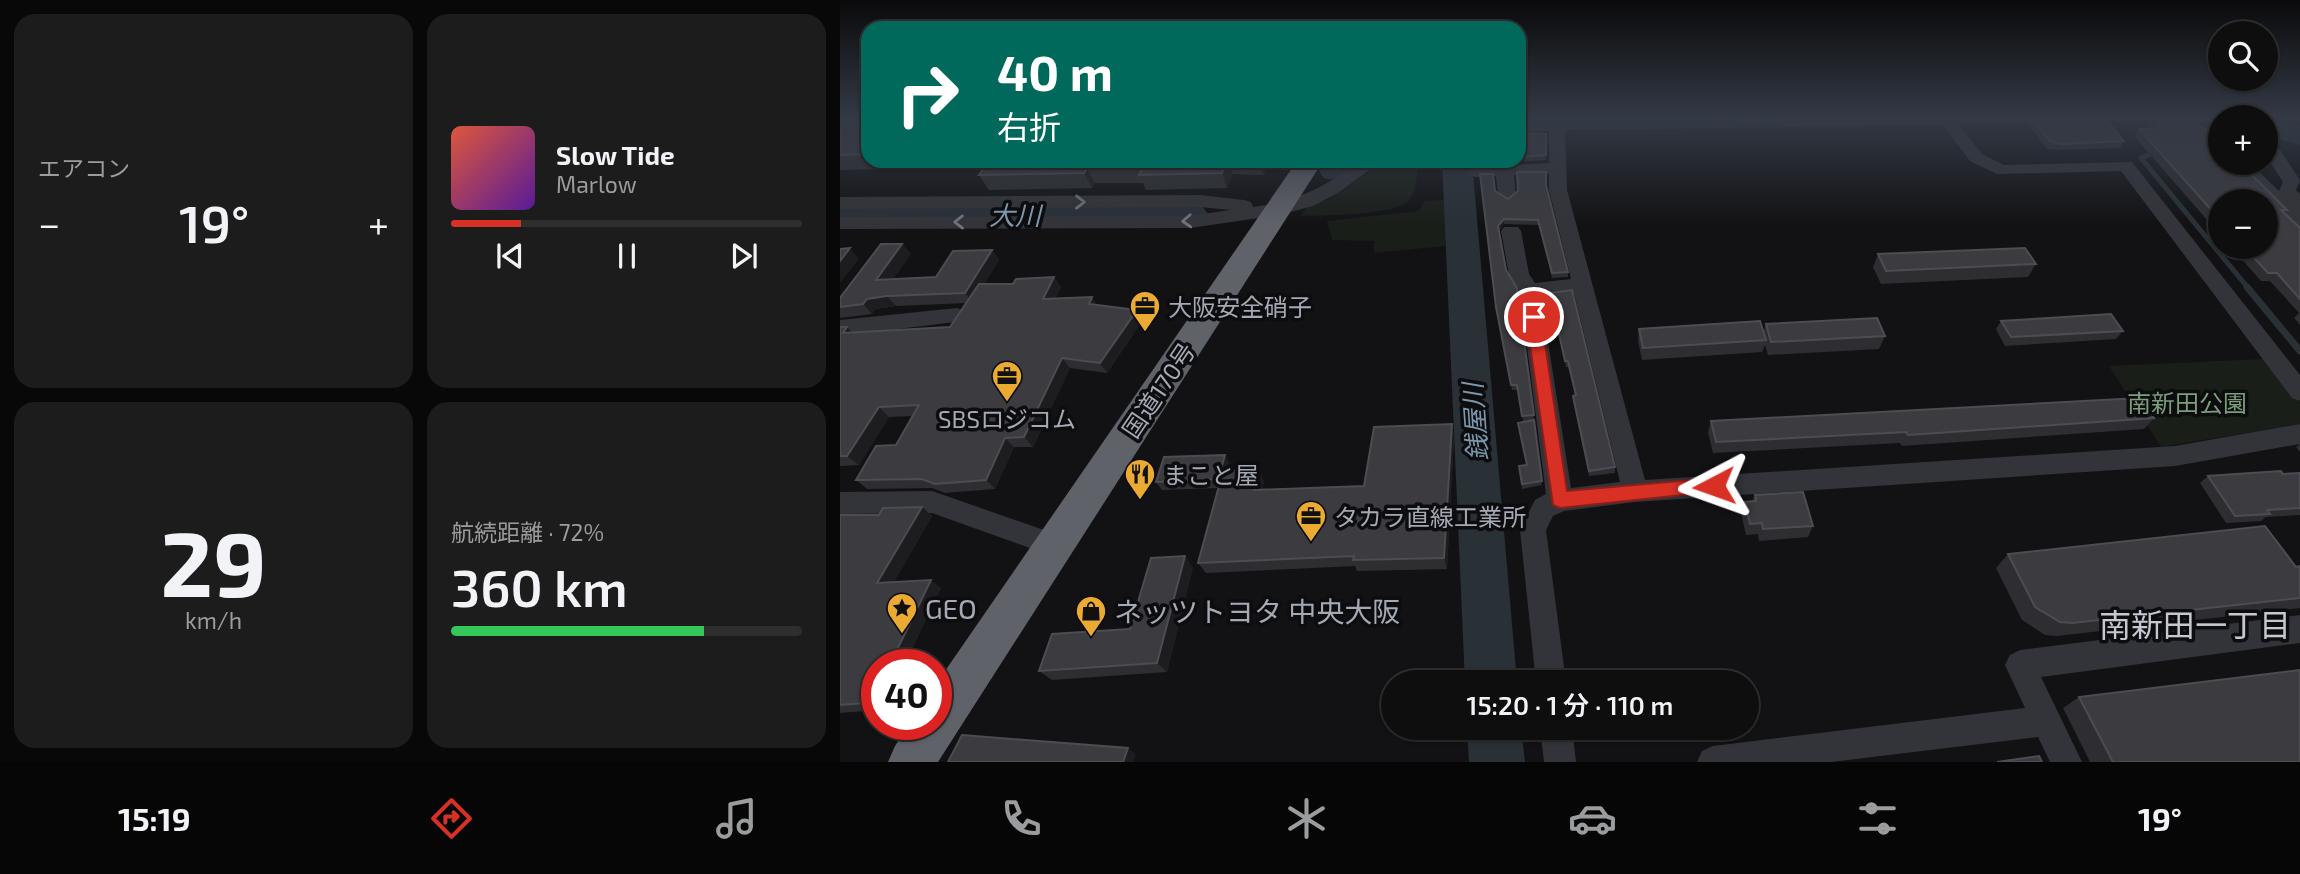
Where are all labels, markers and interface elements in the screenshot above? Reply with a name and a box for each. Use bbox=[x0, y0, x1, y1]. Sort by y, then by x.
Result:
map controls bbox=[2208, 21, 2278, 259]
button: search bbox=[2208, 21, 2278, 91]
text: 40 m bbox=[997, 42, 1113, 101]
icon: right bbox=[882, 49, 973, 140]
button: + bbox=[2208, 105, 2278, 175]
text: 右折 bbox=[997, 107, 1061, 145]
text: Slow Tide bbox=[556, 139, 675, 170]
text: エアコン bbox=[38, 154, 130, 182]
text: Marlow bbox=[556, 170, 637, 198]
button: − bbox=[2208, 189, 2278, 259]
text: 19° bbox=[179, 191, 249, 253]
one-way arrow bbox=[1074, 194, 1085, 209]
water label: 大川 bbox=[989, 199, 1044, 230]
text: − bbox=[38, 200, 60, 246]
text: + bbox=[368, 200, 389, 246]
one-way arrow bbox=[954, 214, 964, 230]
one-way arrow bbox=[1181, 214, 1192, 229]
icon: previous bbox=[491, 237, 529, 275]
icon: pause bbox=[608, 237, 646, 275]
icon: next bbox=[725, 237, 763, 275]
pin bbox=[1504, 287, 1564, 347]
office icon: 大阪安全硝子 bbox=[1128, 289, 1162, 333]
place label: 大阪安全硝子 bbox=[1168, 292, 1312, 321]
icon: arrive bbox=[1515, 298, 1553, 336]
street label: 国道170号 bbox=[1116, 337, 1200, 443]
office icon: SBSロジコム bbox=[990, 359, 1024, 403]
water label: 銭屋川 bbox=[1456, 379, 1492, 462]
park label: 南新田公園 bbox=[2127, 388, 2247, 417]
place label: SBSロジコム bbox=[938, 404, 1076, 433]
position arrow bbox=[1677, 449, 1751, 523]
restaurant icon: まこと屋 bbox=[1123, 457, 1157, 501]
place label: まこと屋 bbox=[1163, 460, 1259, 489]
office icon: タカラ直線工業所 bbox=[1294, 499, 1328, 543]
place label: タカラ直線工業所 bbox=[1334, 502, 1526, 531]
text: 29 bbox=[160, 506, 267, 615]
text: 航続距離 · 72% bbox=[451, 518, 604, 546]
text: 360 km bbox=[451, 555, 628, 617]
place icon: GEO bbox=[885, 591, 919, 635]
place label: GEO bbox=[925, 591, 977, 625]
shop icon: ネッツトヨタ 中央大阪 bbox=[1074, 594, 1108, 638]
place label: ネッツトヨタ 中央大阪 bbox=[1114, 594, 1400, 628]
district label: 南新田一丁目 bbox=[2099, 605, 2291, 643]
text: km/h bbox=[185, 606, 242, 634]
speed limit sign: 40 bbox=[861, 649, 952, 740]
text: 15:20 · 1 分 · 110 m bbox=[1467, 689, 1673, 720]
icon: directions bbox=[427, 794, 476, 843]
icon: music bbox=[712, 794, 761, 843]
icon: phone bbox=[997, 794, 1046, 843]
icon: climate bbox=[1282, 794, 1331, 843]
icon: car bbox=[1568, 794, 1617, 843]
icon: filters bbox=[1853, 794, 1902, 843]
text: 15:19 bbox=[118, 799, 191, 837]
text: 19° bbox=[2138, 799, 2182, 837]

